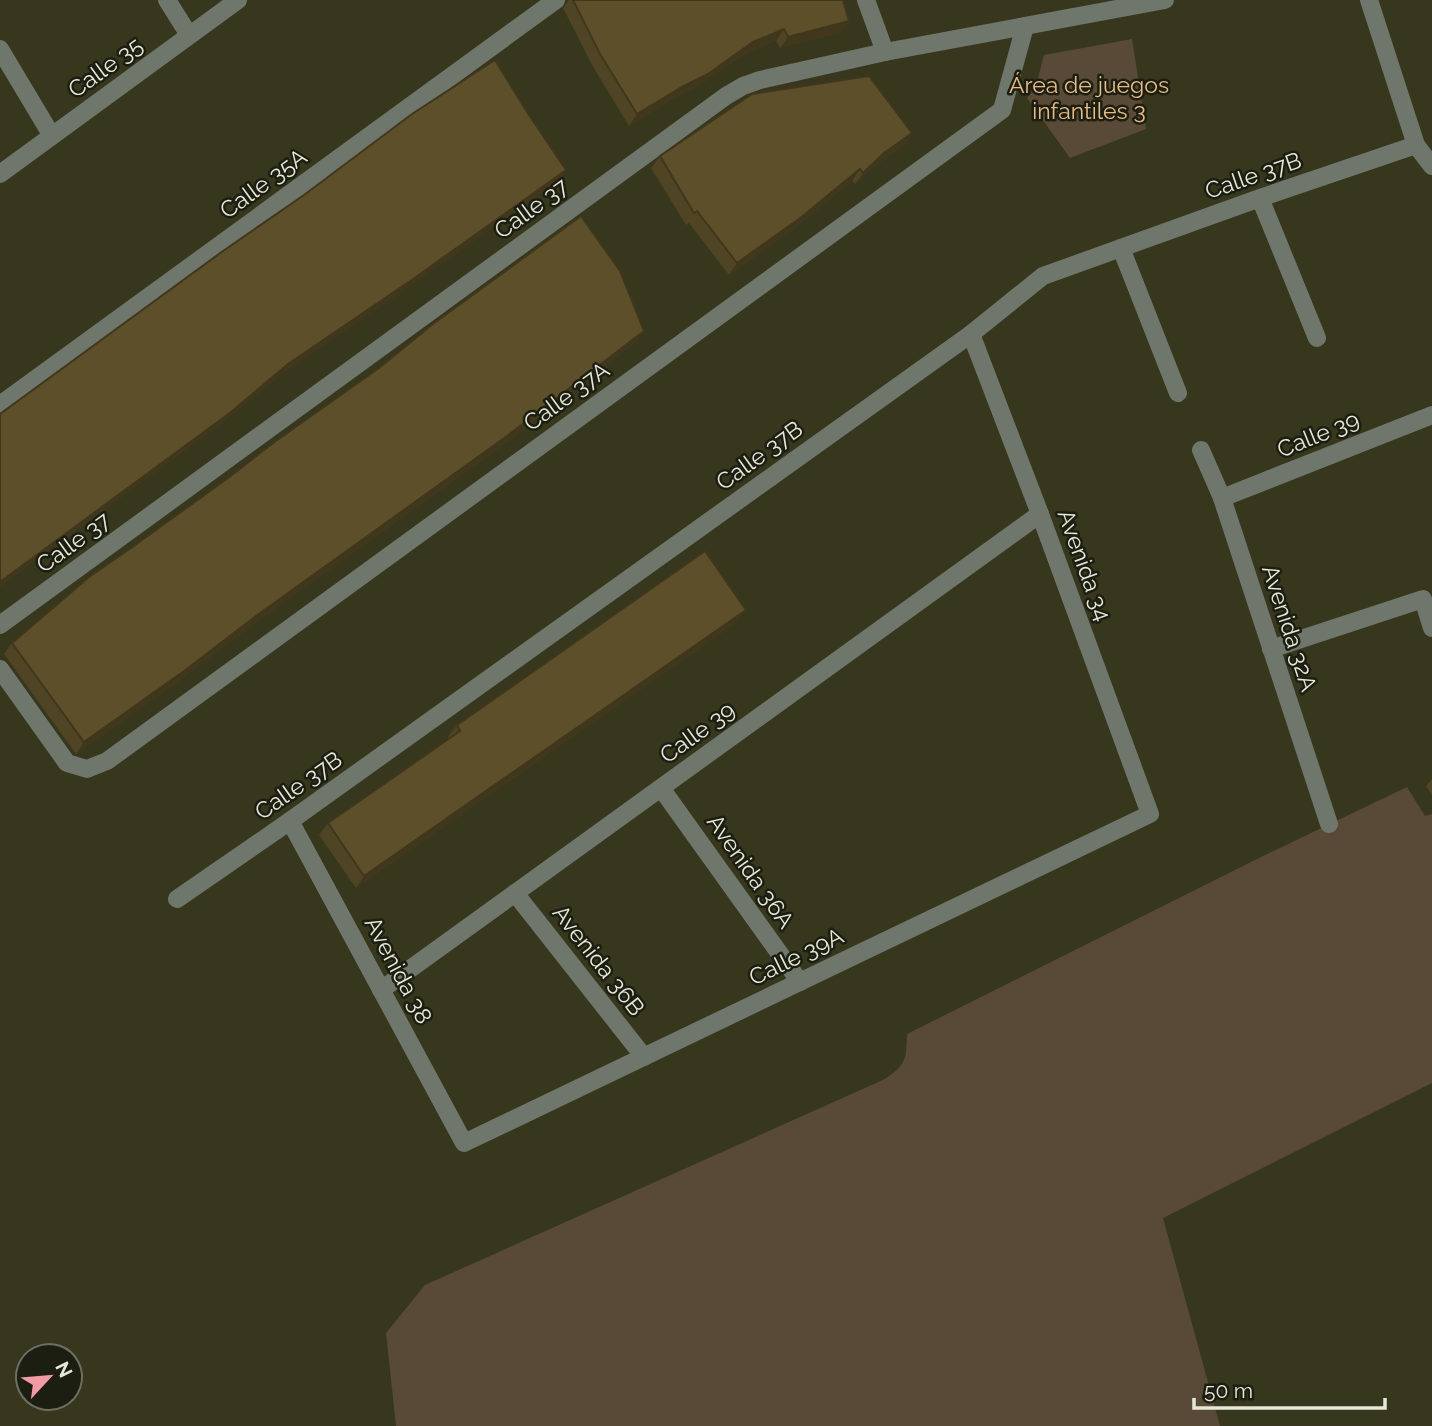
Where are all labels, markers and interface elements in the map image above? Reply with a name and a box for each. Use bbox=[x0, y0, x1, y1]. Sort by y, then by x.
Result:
street label: Calle 35 bbox=[63, 31, 147, 103]
park label: Área de juegos infantiles 3 bbox=[1009, 71, 1169, 124]
street label: Calle 35A bbox=[214, 142, 312, 223]
street label: Calle 37B bbox=[1201, 146, 1305, 204]
street label: Calle 37 bbox=[489, 172, 574, 244]
street label: Calle 37A bbox=[518, 356, 614, 436]
street label: Calle 39 bbox=[1273, 405, 1363, 463]
street label: Calle 37B bbox=[711, 415, 807, 495]
street label: Calle 37 bbox=[31, 506, 116, 578]
street label: Avenida 34 bbox=[1052, 506, 1118, 624]
street label: Avenida 32A bbox=[1257, 561, 1323, 695]
street label: Calle 39 bbox=[654, 696, 740, 768]
street label: Calle 37B bbox=[249, 745, 347, 825]
street label: Avenida 36A bbox=[702, 809, 800, 933]
street label: Avenida 36B bbox=[548, 899, 650, 1021]
street label: Avenida 38 bbox=[360, 912, 438, 1028]
street label: Calle 39A bbox=[744, 921, 848, 990]
north arrow bbox=[14, 1342, 84, 1412]
text: N bbox=[51, 1358, 77, 1381]
scale bar bbox=[1194, 1366, 1385, 1410]
text: 50 m bbox=[1204, 1378, 1253, 1403]

